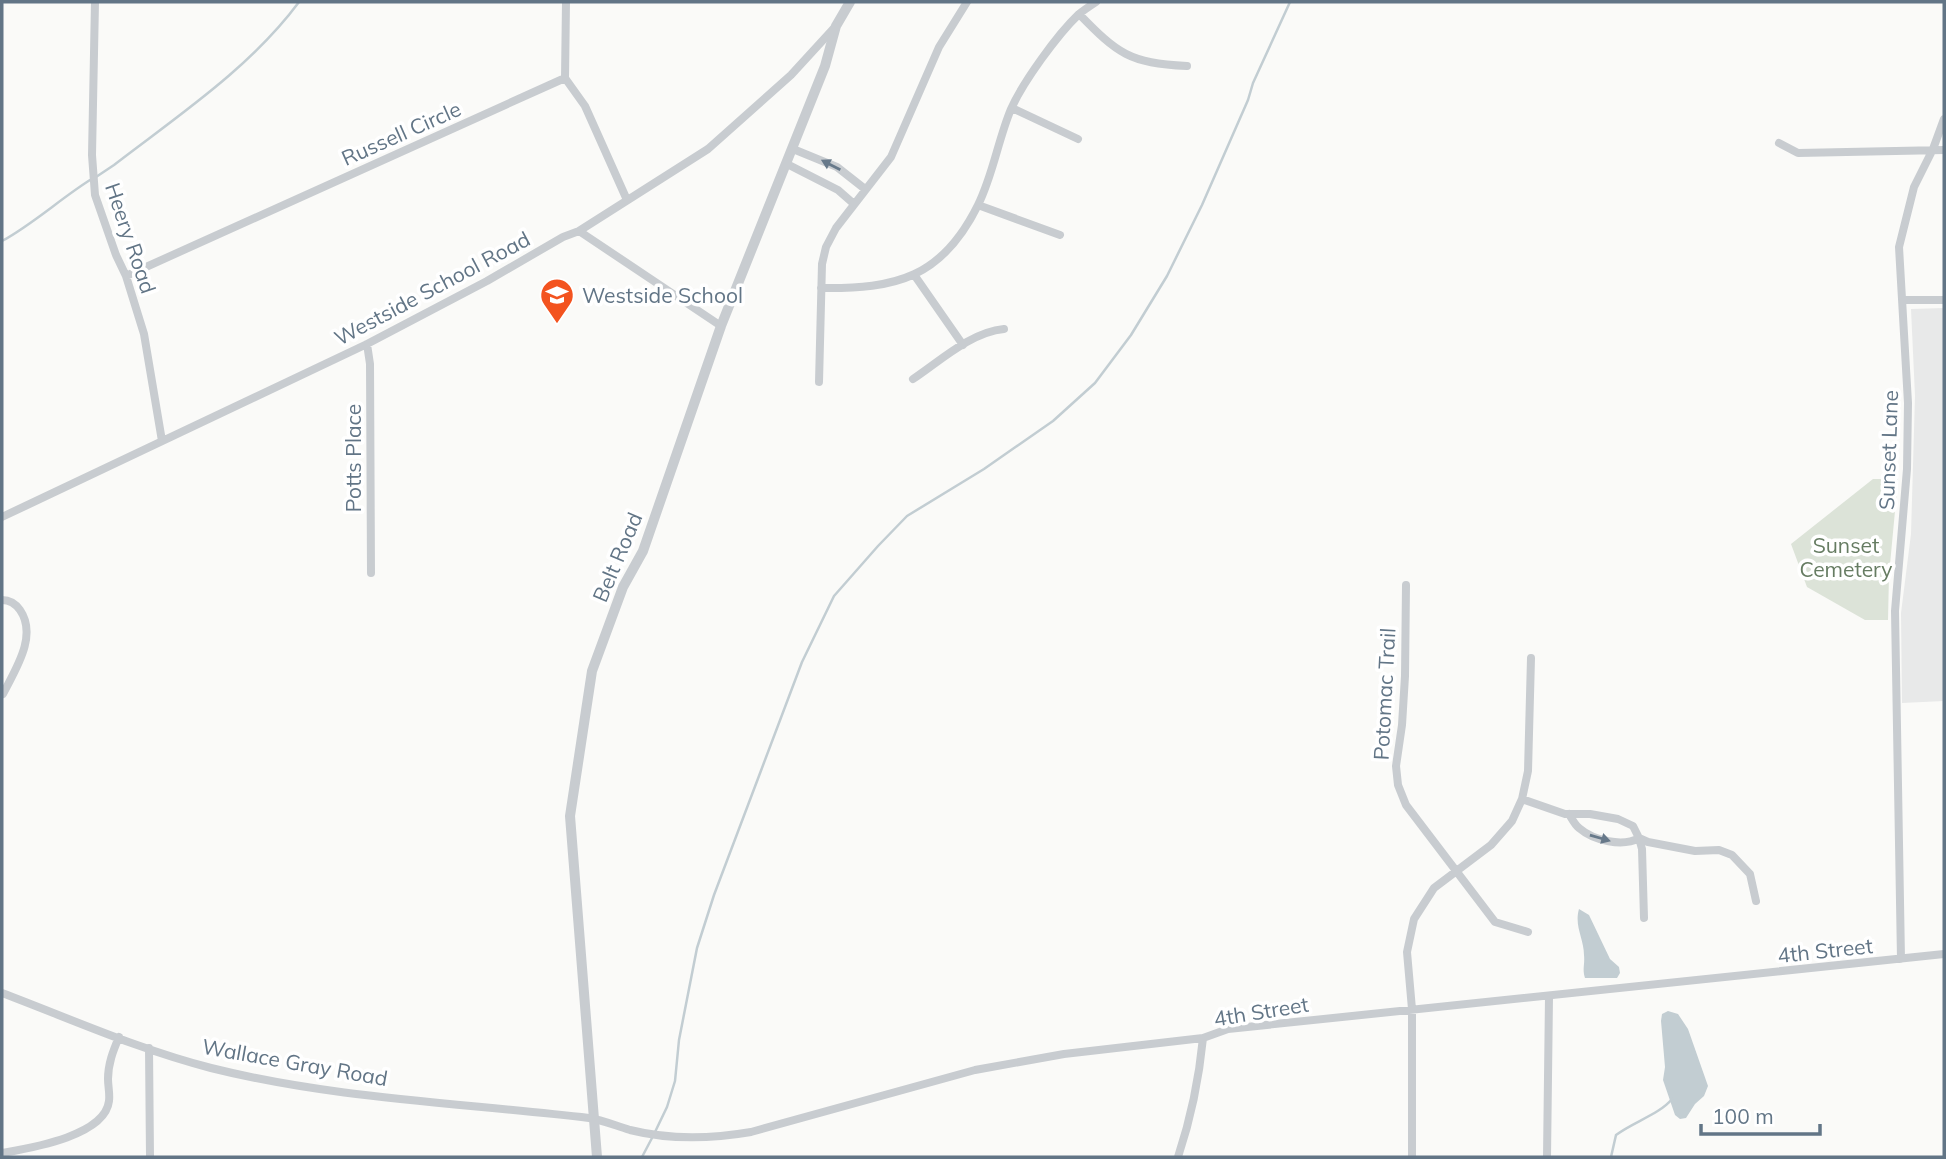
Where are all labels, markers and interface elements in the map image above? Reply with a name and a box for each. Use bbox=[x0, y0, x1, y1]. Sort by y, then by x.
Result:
street label: Russell Circle bbox=[337, 95, 465, 171]
one-way arrow bbox=[821, 160, 841, 171]
street label: Heery Road bbox=[100, 179, 162, 297]
street label: Westside School Road bbox=[330, 225, 534, 351]
school or university icon: Westside School bbox=[538, 276, 576, 325]
place label: Westside School bbox=[582, 282, 743, 308]
street label: Sunset Lane bbox=[1873, 390, 1903, 510]
street label: Potts Place bbox=[340, 404, 366, 512]
street label: Belt Road bbox=[586, 508, 648, 606]
park label: Sunset Cemetery bbox=[1800, 532, 1892, 582]
street label: Potomac Trail bbox=[1368, 627, 1400, 761]
one-way arrow bbox=[1590, 833, 1612, 844]
street label: 4th Street bbox=[1776, 932, 1874, 968]
street label: 4th Street bbox=[1212, 991, 1310, 1031]
street label: Wallace Gray Road bbox=[200, 1033, 390, 1091]
scale bar bbox=[1701, 1092, 1820, 1136]
text: 100 m bbox=[1712, 1103, 1774, 1129]

